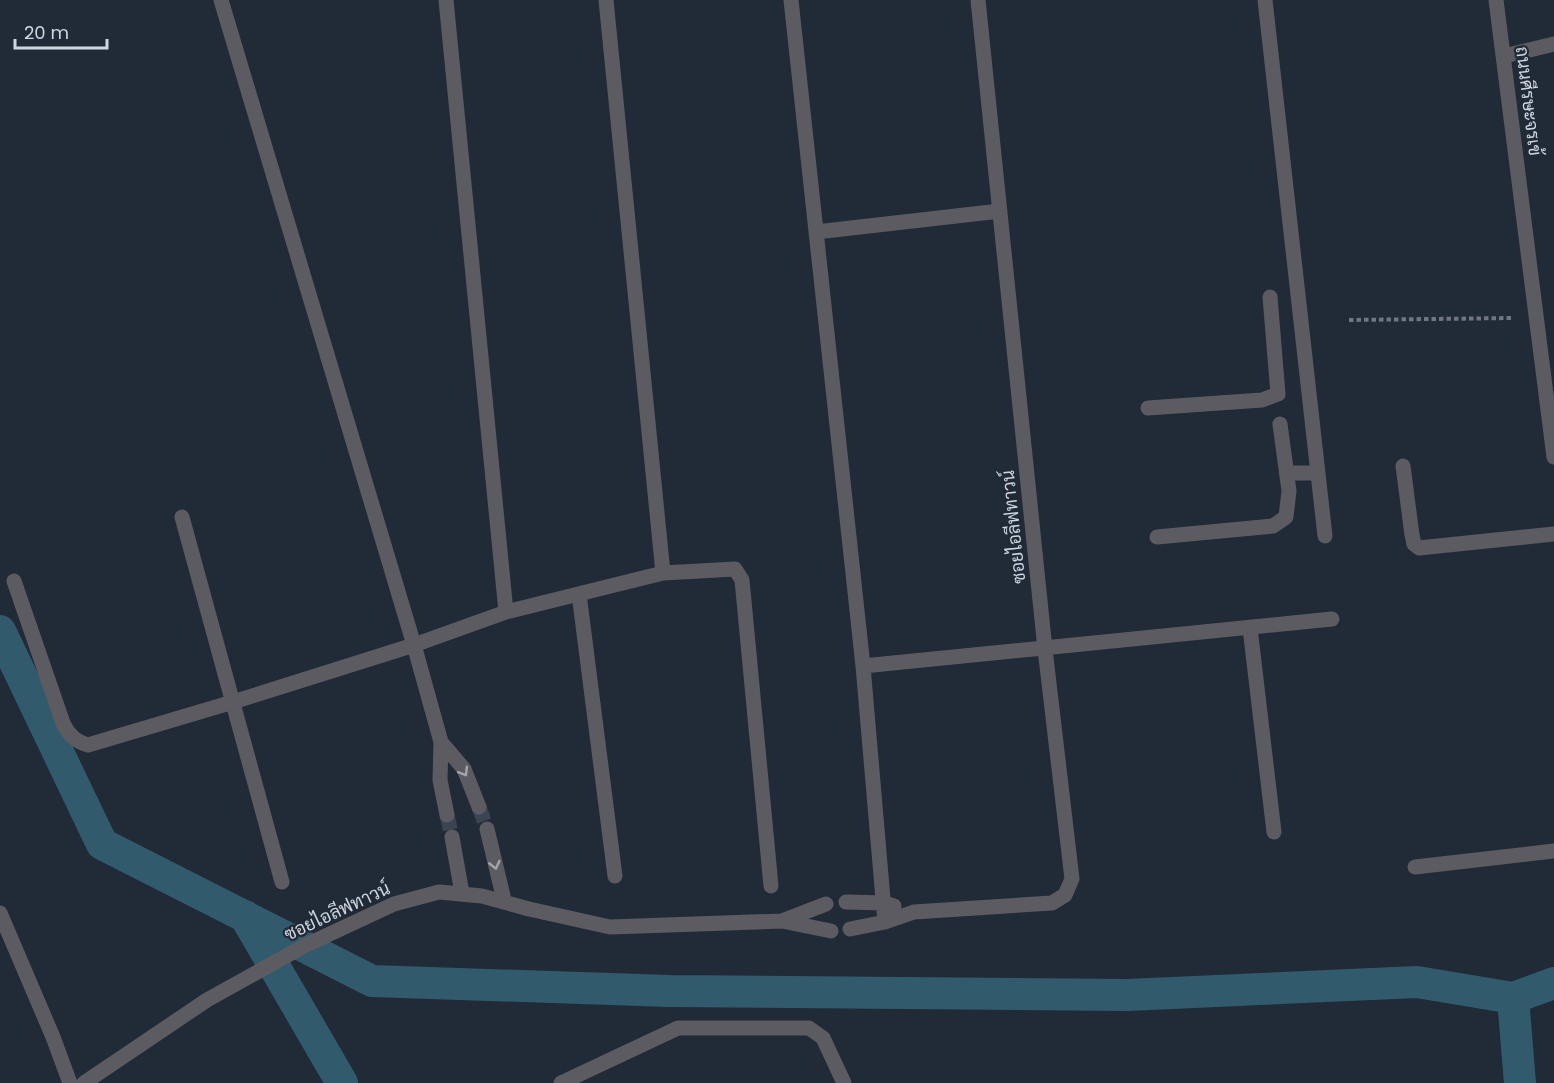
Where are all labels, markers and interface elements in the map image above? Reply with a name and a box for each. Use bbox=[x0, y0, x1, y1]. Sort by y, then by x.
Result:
scale bar bbox=[15, 12, 106, 50]
text: 20 m bbox=[24, 20, 69, 45]
street label: ถนนศีรษะจรเข้ bbox=[1510, 45, 1548, 158]
street label: ซอยไอลีฟทาวน์ bbox=[995, 469, 1031, 585]
one-way arrow bbox=[457, 766, 468, 776]
one-way arrow bbox=[488, 859, 501, 869]
street label: ซอยไอลีฟทาวน์ bbox=[280, 876, 394, 946]

